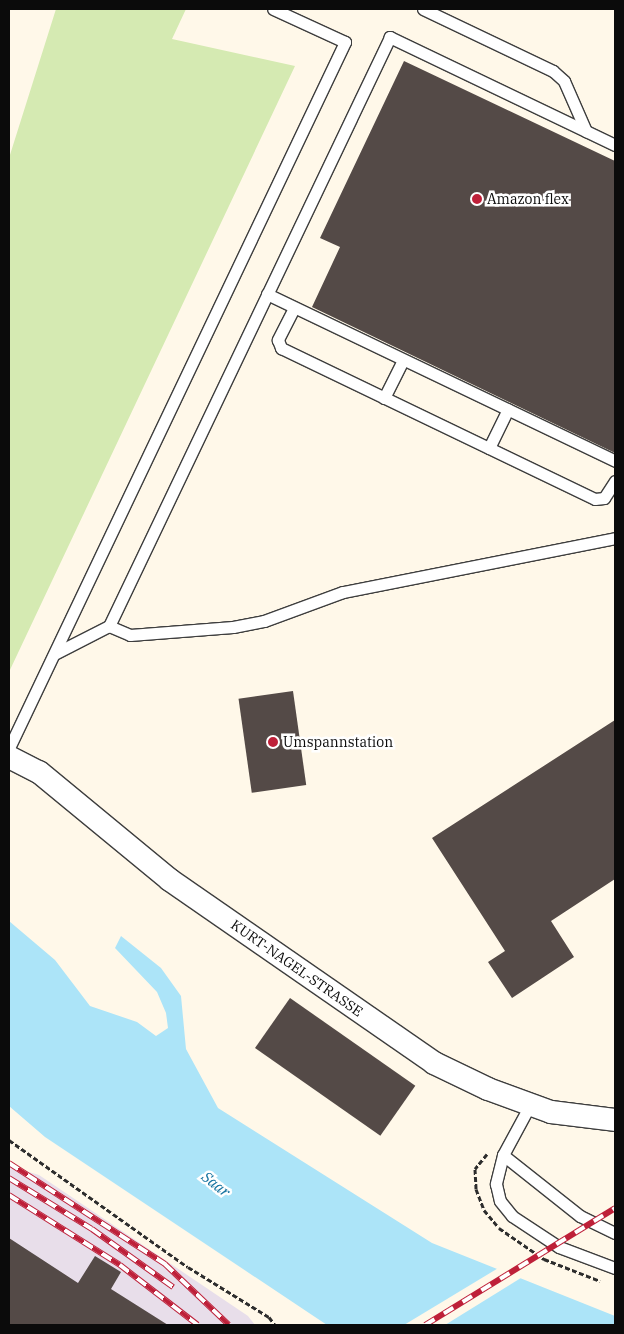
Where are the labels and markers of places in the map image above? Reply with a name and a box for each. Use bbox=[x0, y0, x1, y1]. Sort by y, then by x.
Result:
place label: Amazon flex bbox=[487, 191, 569, 207]
marker: Amazon flex bbox=[471, 193, 483, 205]
place label: Umspannstation bbox=[283, 734, 393, 750]
marker: Umspannstation bbox=[267, 736, 279, 748]

